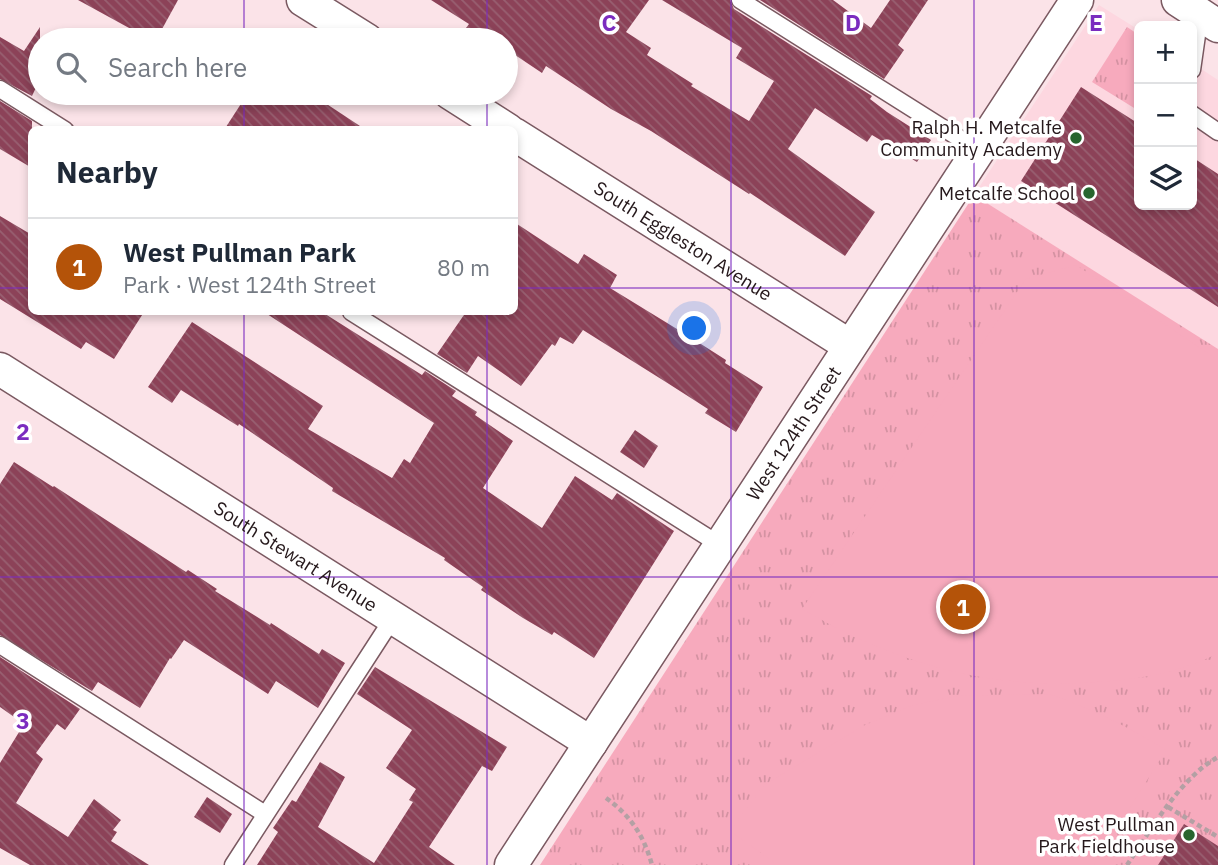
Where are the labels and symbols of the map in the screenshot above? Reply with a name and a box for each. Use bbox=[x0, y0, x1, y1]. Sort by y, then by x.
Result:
text: C bbox=[602, 7, 617, 37]
text: D bbox=[845, 7, 861, 37]
text: E bbox=[1089, 7, 1103, 37]
place label: Ralph H. Metcalfe Community Academy bbox=[880, 115, 1063, 161]
marker: Ralph H. Metcalfe Community Academy bbox=[1068, 130, 1084, 146]
street label: South Eggleston Avenue bbox=[590, 176, 777, 306]
place label: Metcalfe School bbox=[939, 181, 1075, 205]
marker: Metcalfe School bbox=[1081, 185, 1097, 201]
your location bbox=[677, 311, 711, 345]
street label: West 124th Street bbox=[741, 362, 846, 505]
text: 2 bbox=[16, 416, 30, 446]
street label: South Stewart Avenue bbox=[210, 496, 382, 617]
pin: 1 bbox=[940, 581, 986, 633]
text: 3 bbox=[16, 705, 30, 735]
place label: West Pullman Park Fieldhouse bbox=[1038, 812, 1175, 858]
marker: West Pullman Park Fieldhouse bbox=[1181, 827, 1197, 843]

